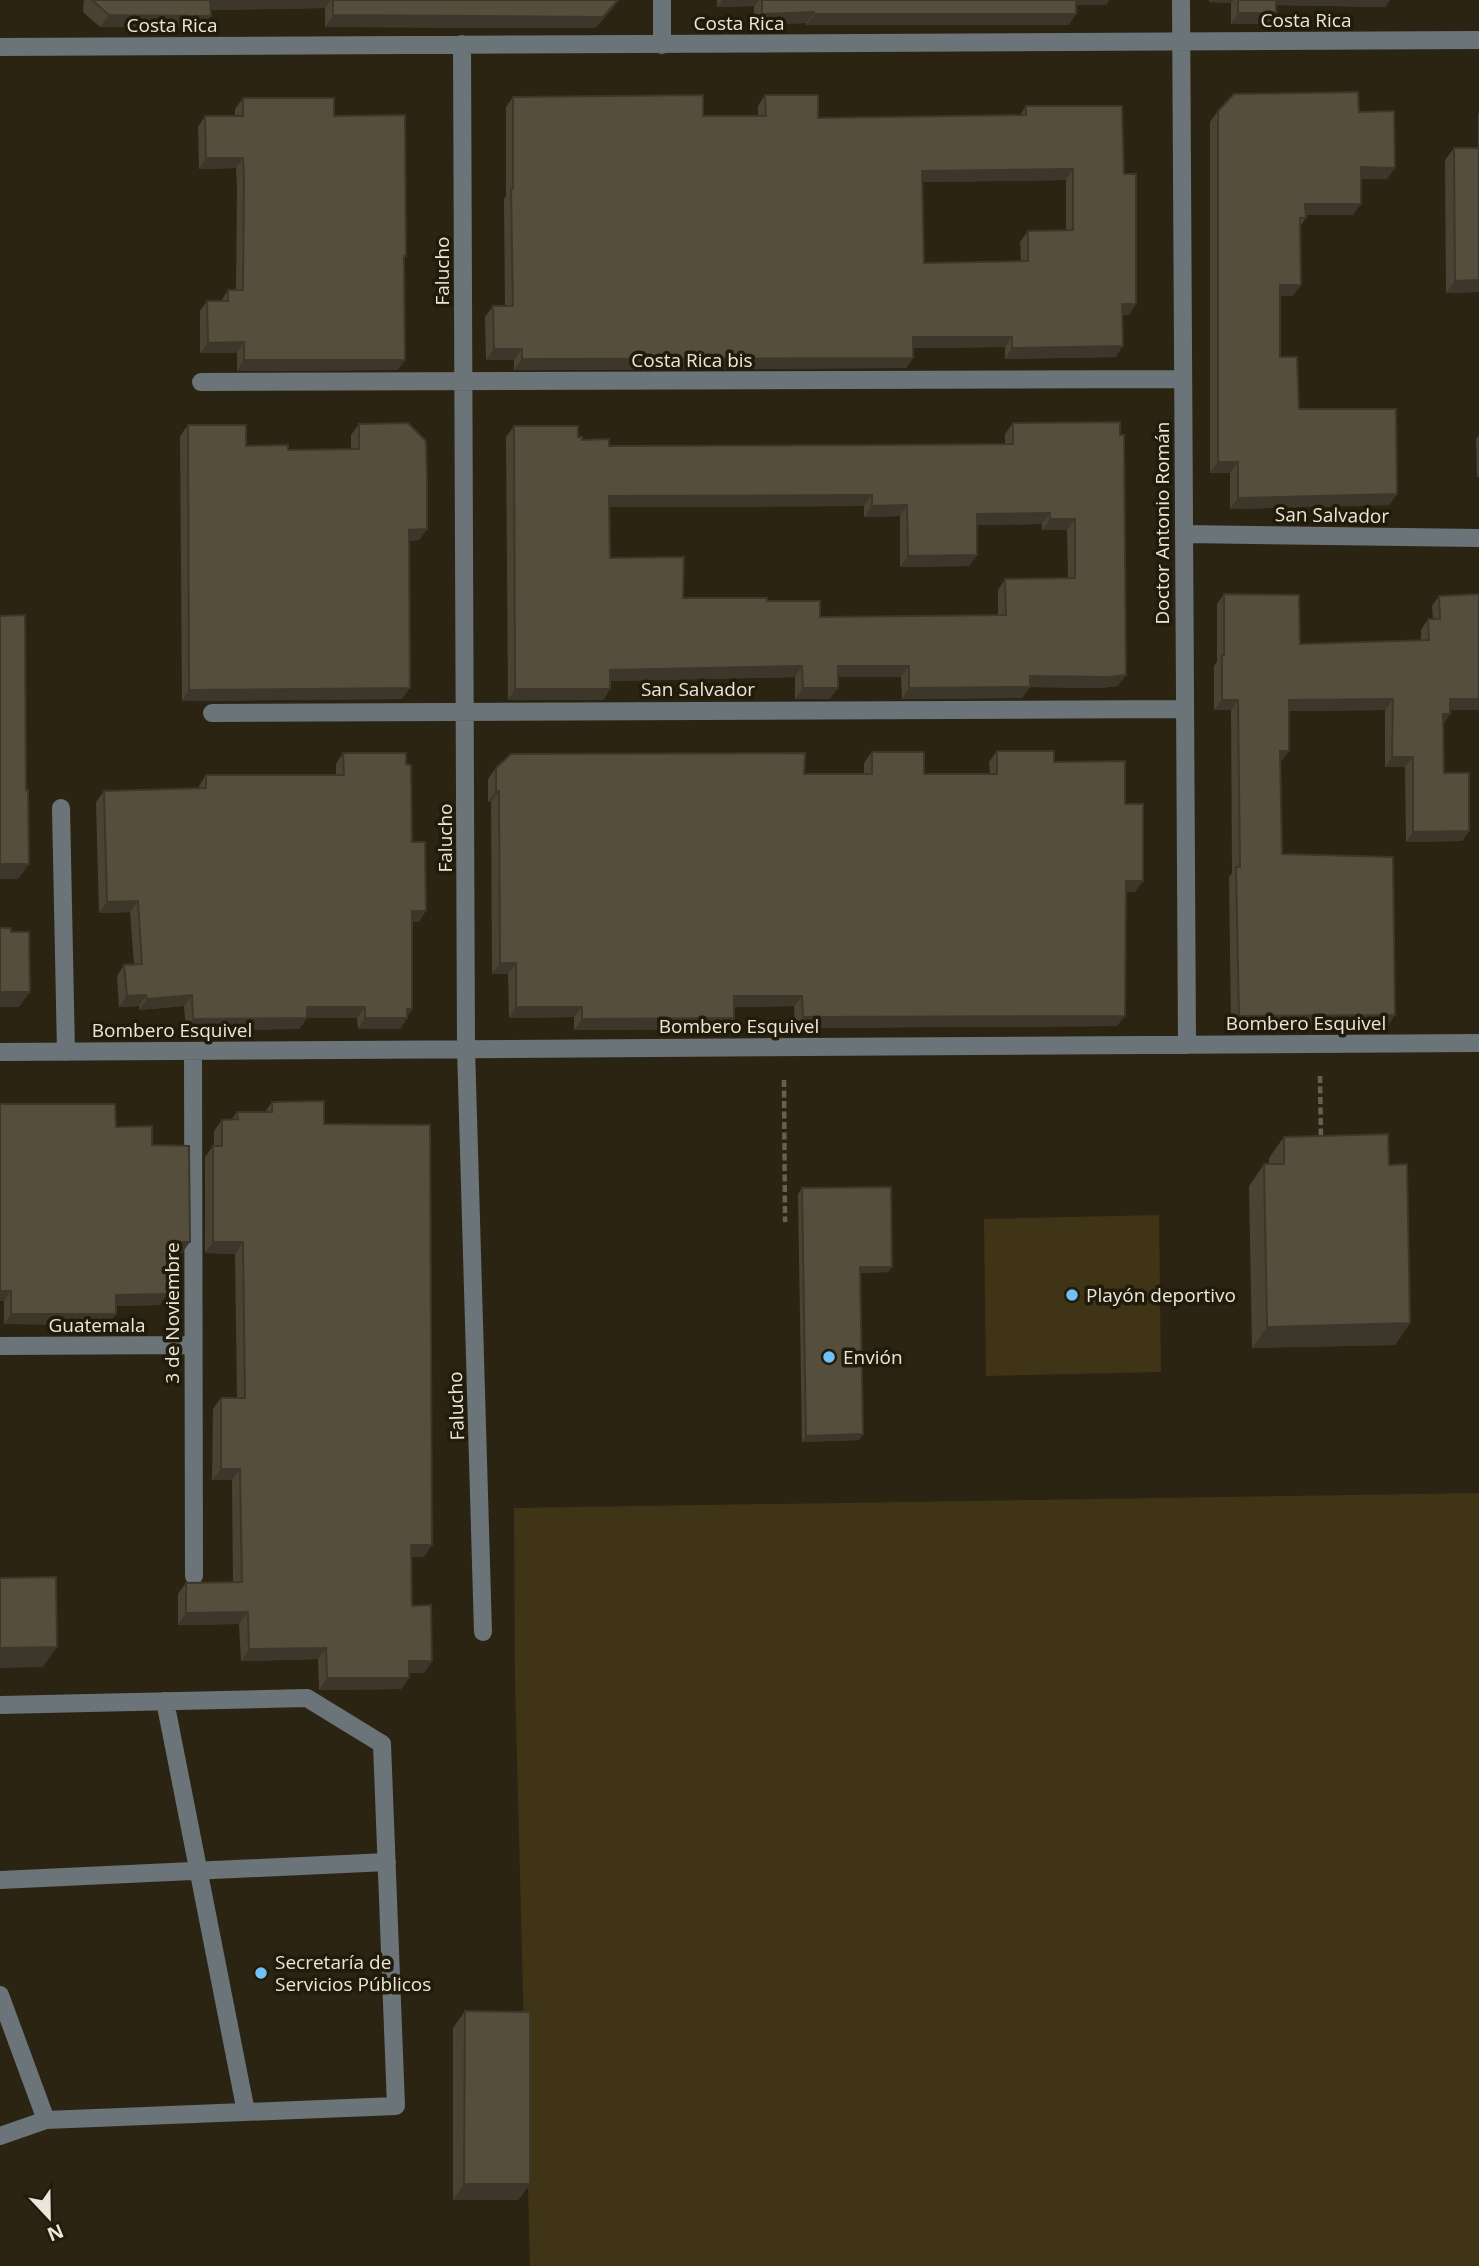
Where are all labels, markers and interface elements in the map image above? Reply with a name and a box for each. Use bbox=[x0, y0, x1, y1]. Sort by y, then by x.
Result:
street label: Costa Rica bbox=[1261, 7, 1351, 33]
street label: Costa Rica bbox=[694, 10, 784, 36]
street label: Costa Rica bbox=[127, 12, 217, 38]
street label: Falucho bbox=[429, 237, 455, 306]
street label: Costa Rica bis bbox=[631, 347, 753, 373]
street label: Doctor Antonio Román bbox=[1149, 422, 1175, 624]
street label: San Salvador bbox=[1275, 501, 1390, 529]
street label: San Salvador bbox=[641, 676, 755, 702]
street label: Falucho bbox=[432, 804, 458, 873]
street label: Bombero Esquivel bbox=[1226, 1010, 1386, 1036]
street label: Bombero Esquivel bbox=[659, 1013, 819, 1039]
street label: Bombero Esquivel bbox=[92, 1017, 252, 1043]
street label: 3 de Noviembre bbox=[159, 1242, 185, 1384]
place label: Playón deportivo bbox=[1086, 1282, 1236, 1308]
marker: Playón deportivo bbox=[1064, 1287, 1080, 1303]
street label: Guatemala bbox=[49, 1312, 145, 1338]
place label: Envión bbox=[843, 1344, 903, 1370]
marker: Envión bbox=[821, 1349, 837, 1365]
street label: Falucho bbox=[442, 1371, 470, 1441]
place label: Secretaría de Servicios Públicos bbox=[275, 1949, 431, 1997]
marker: Secretaría de Servicios Públicos bbox=[253, 1965, 269, 1981]
north arrow bbox=[14, 2182, 84, 2252]
text: N bbox=[43, 2218, 67, 2248]

